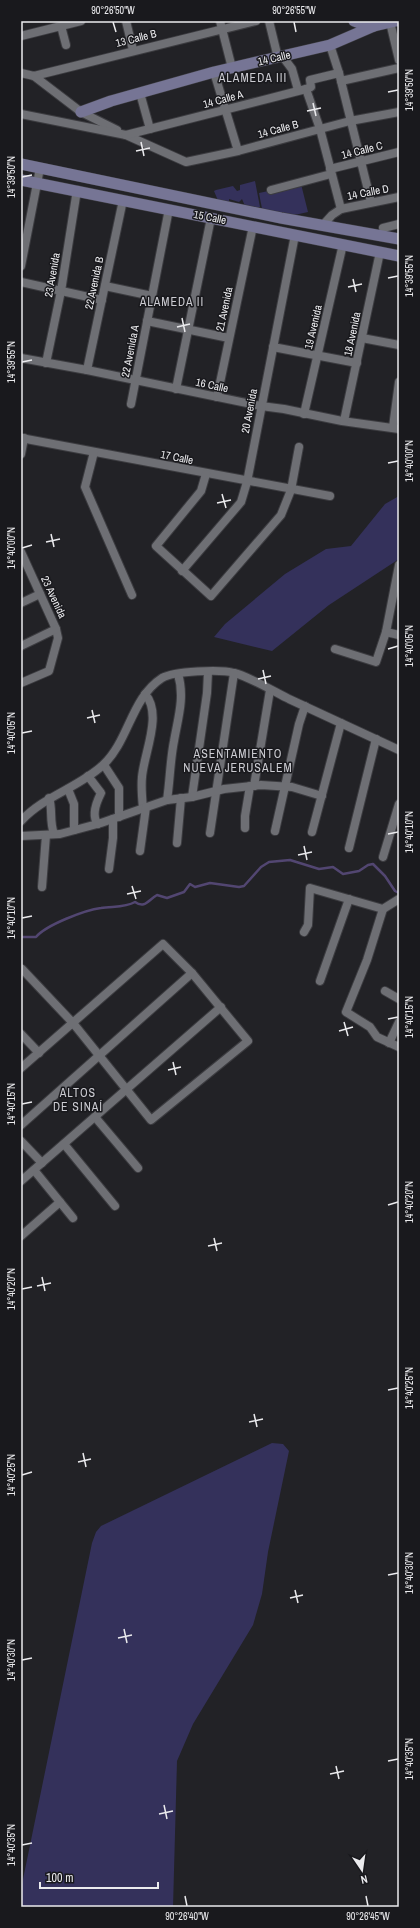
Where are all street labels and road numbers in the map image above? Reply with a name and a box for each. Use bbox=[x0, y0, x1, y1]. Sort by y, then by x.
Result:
street label: 13 Calle B bbox=[114, 26, 158, 50]
street label: 14 Calle bbox=[256, 47, 292, 69]
street label: 14 Calle A bbox=[201, 87, 246, 111]
street label: 14 Calle B bbox=[256, 117, 300, 141]
street label: 14 Calle C bbox=[340, 138, 385, 162]
street label: 14 Calle D bbox=[346, 181, 390, 203]
street label: 15 Calle bbox=[192, 207, 228, 227]
street label: 23 Avenida bbox=[41, 252, 63, 298]
street label: 22 Avenida B bbox=[82, 255, 106, 311]
street label: 21 Avenida bbox=[212, 286, 236, 332]
street label: 19 Avenida bbox=[301, 304, 325, 350]
street label: 18 Avenida bbox=[340, 311, 364, 357]
street label: 22 Avenida A bbox=[118, 323, 142, 378]
street label: 16 Calle bbox=[194, 375, 230, 395]
street label: 20 Avenida bbox=[238, 388, 260, 434]
street label: 17 Calle bbox=[159, 447, 195, 467]
street label: 23 Avenida bbox=[38, 574, 70, 620]

